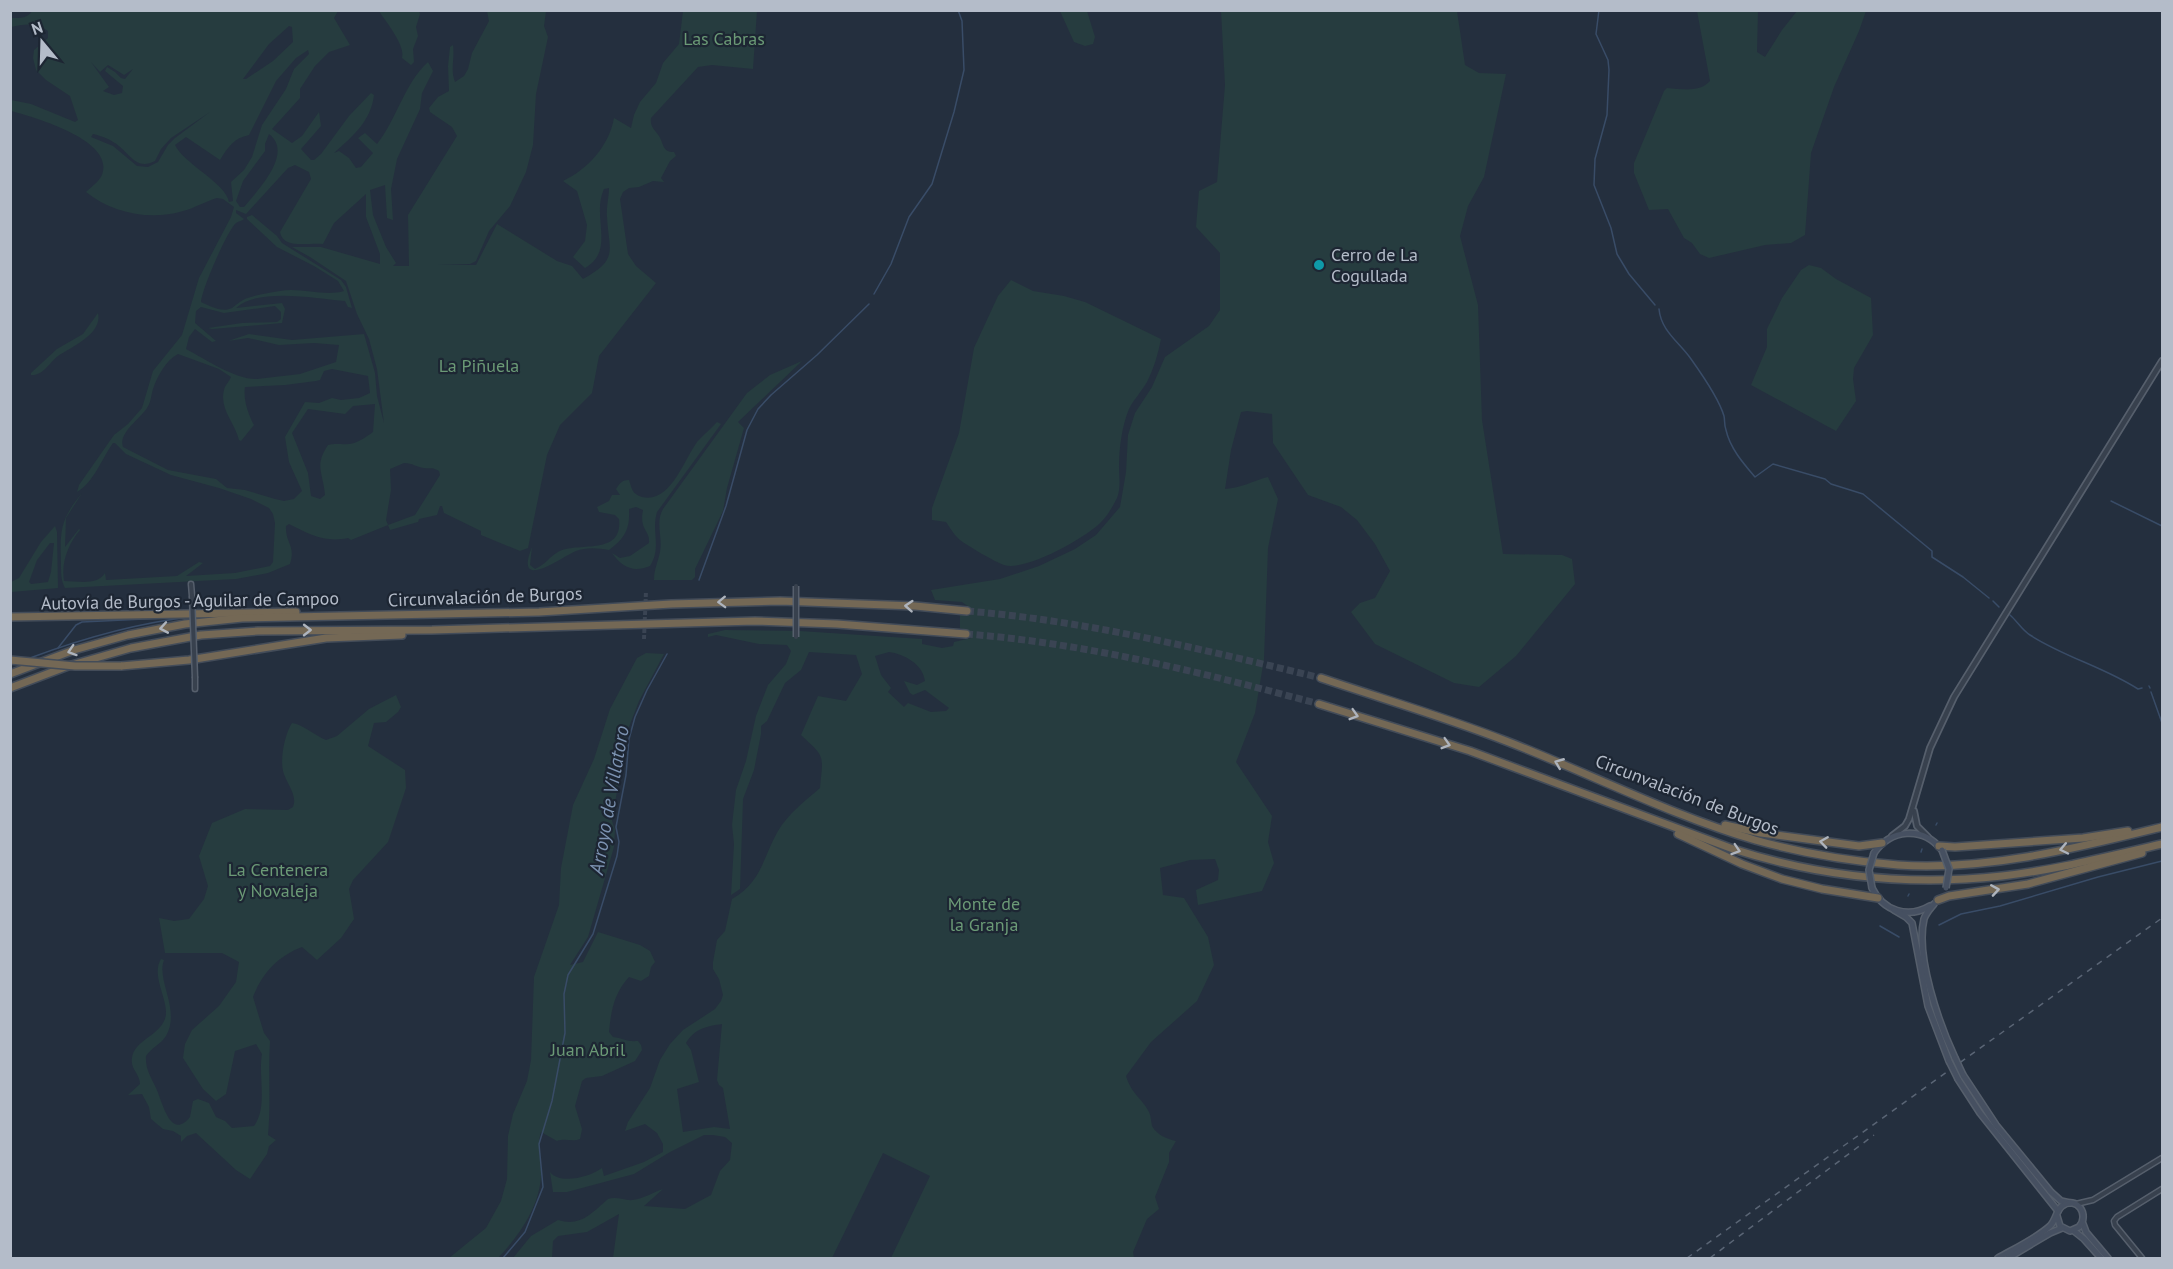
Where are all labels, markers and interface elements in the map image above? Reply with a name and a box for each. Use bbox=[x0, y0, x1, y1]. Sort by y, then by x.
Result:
north arrow bbox=[12, 12, 72, 72]
text: N bbox=[29, 17, 45, 39]
park label: Las Cabras bbox=[683, 27, 765, 50]
place label: Cerro de La Cogullada bbox=[1331, 243, 1418, 287]
marker: Cerro de La Cogullada bbox=[1312, 258, 1326, 272]
park label: La Piñuela bbox=[439, 354, 519, 377]
street label: Circunvalación de Burgos bbox=[387, 582, 583, 611]
street label: Autovía de Burgos - Aguilar de Campoo bbox=[41, 586, 339, 615]
one-way arrow bbox=[718, 596, 727, 608]
one-way arrow bbox=[904, 599, 913, 612]
one-way arrow bbox=[160, 621, 170, 634]
one-way arrow bbox=[302, 624, 311, 636]
one-way arrow bbox=[67, 644, 78, 656]
one-way arrow bbox=[1348, 708, 1359, 720]
water label: Arroyo de Villatoro bbox=[583, 723, 635, 878]
one-way arrow bbox=[1440, 737, 1451, 749]
street label: Circunvalación de Burgos bbox=[1592, 749, 1782, 840]
one-way arrow bbox=[1554, 758, 1565, 770]
one-way arrow bbox=[1819, 836, 1829, 848]
one-way arrow bbox=[2060, 842, 2070, 855]
one-way arrow bbox=[1730, 843, 1741, 855]
park label: La Centenera y Novaleja bbox=[228, 858, 328, 902]
one-way arrow bbox=[1990, 884, 2000, 896]
park label: Monte de la Granja bbox=[948, 892, 1020, 936]
park label: Juan Abril bbox=[550, 1038, 626, 1061]

